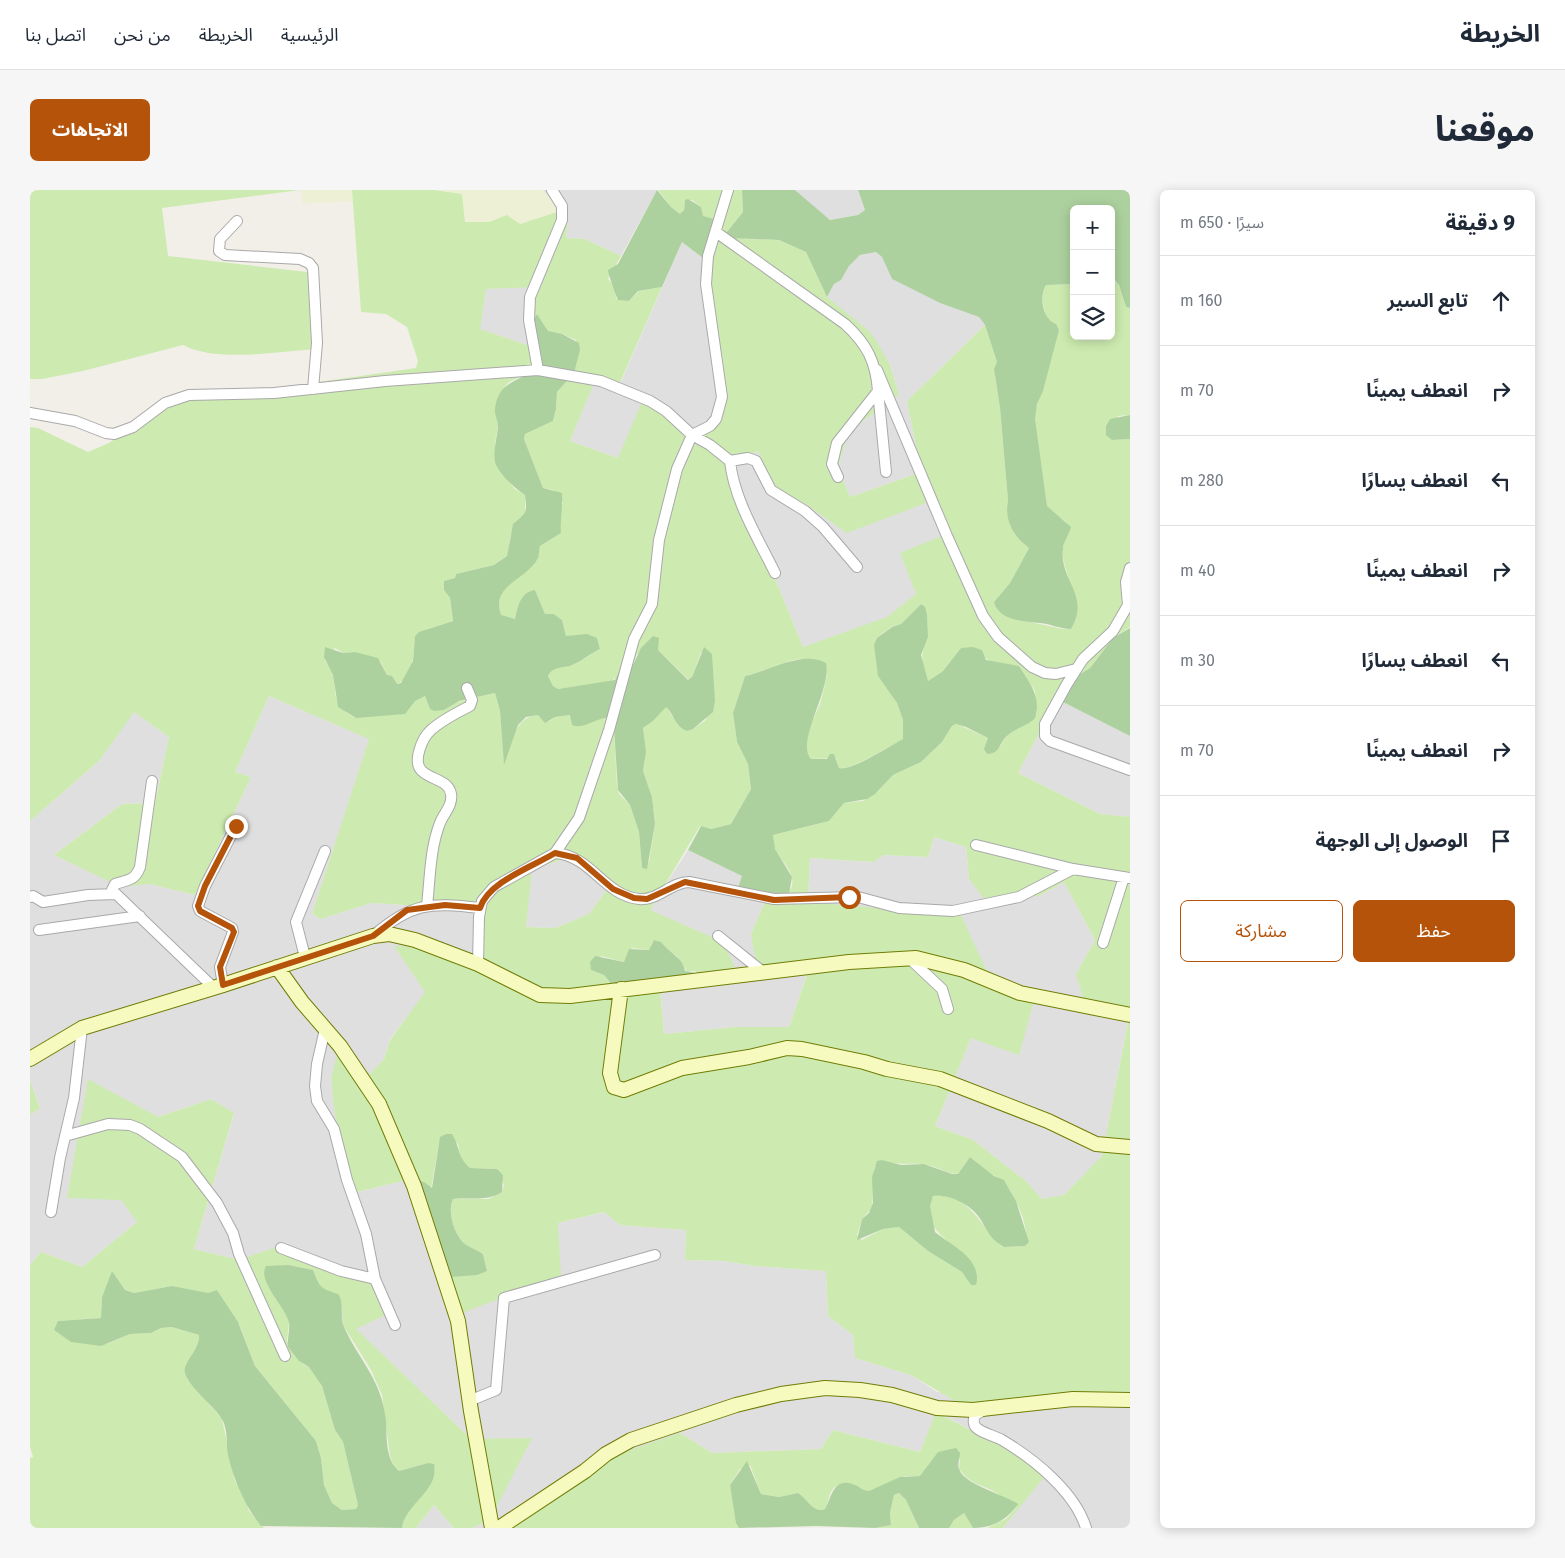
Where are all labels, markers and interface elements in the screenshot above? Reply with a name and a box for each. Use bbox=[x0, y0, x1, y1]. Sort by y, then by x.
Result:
text: الخريطة bbox=[1460, 20, 1540, 48]
text: اتصل بنا bbox=[25, 24, 86, 46]
text: من نحن bbox=[114, 24, 171, 46]
text: الخريطة bbox=[199, 24, 253, 46]
text: الرئيسية bbox=[281, 24, 339, 46]
button: الاتجاهات bbox=[30, 99, 150, 161]
text: موقعنا bbox=[1435, 108, 1535, 150]
map controls bbox=[1070, 205, 1115, 340]
button: + bbox=[1070, 205, 1115, 250]
text: 9 دقيقة bbox=[1445, 210, 1515, 236]
text: سيرًا · 650 m bbox=[1180, 213, 1264, 232]
button: − bbox=[1070, 250, 1115, 295]
icon: ahead bbox=[1487, 287, 1515, 315]
text: تابع السير bbox=[1387, 289, 1468, 312]
text: 160 m bbox=[1180, 291, 1222, 310]
button: layers bbox=[1070, 295, 1115, 340]
icon: right bbox=[1487, 377, 1515, 405]
text: انعطف يمينًا bbox=[1366, 379, 1468, 402]
text: 70 m bbox=[1180, 381, 1214, 400]
icon: left bbox=[1487, 467, 1515, 495]
text: انعطف يسارًا bbox=[1361, 469, 1468, 492]
text: 280 m bbox=[1180, 471, 1224, 490]
icon: right bbox=[1487, 557, 1515, 585]
text: انعطف يمينًا bbox=[1366, 559, 1468, 582]
text: 40 m bbox=[1180, 561, 1215, 580]
icon: left bbox=[1487, 647, 1515, 675]
text: انعطف يسارًا bbox=[1361, 649, 1468, 672]
text: 30 m bbox=[1180, 651, 1215, 670]
icon: right bbox=[1487, 737, 1515, 765]
text: انعطف يمينًا bbox=[1366, 739, 1468, 762]
text: 70 m bbox=[1180, 741, 1214, 760]
route end bbox=[225, 815, 248, 838]
icon: arrive bbox=[1487, 827, 1515, 855]
text: الوصول إلى الوجهة bbox=[1316, 829, 1468, 852]
route start bbox=[838, 886, 861, 909]
button: مشاركة bbox=[1180, 900, 1343, 962]
button: حفظ bbox=[1353, 900, 1515, 962]

